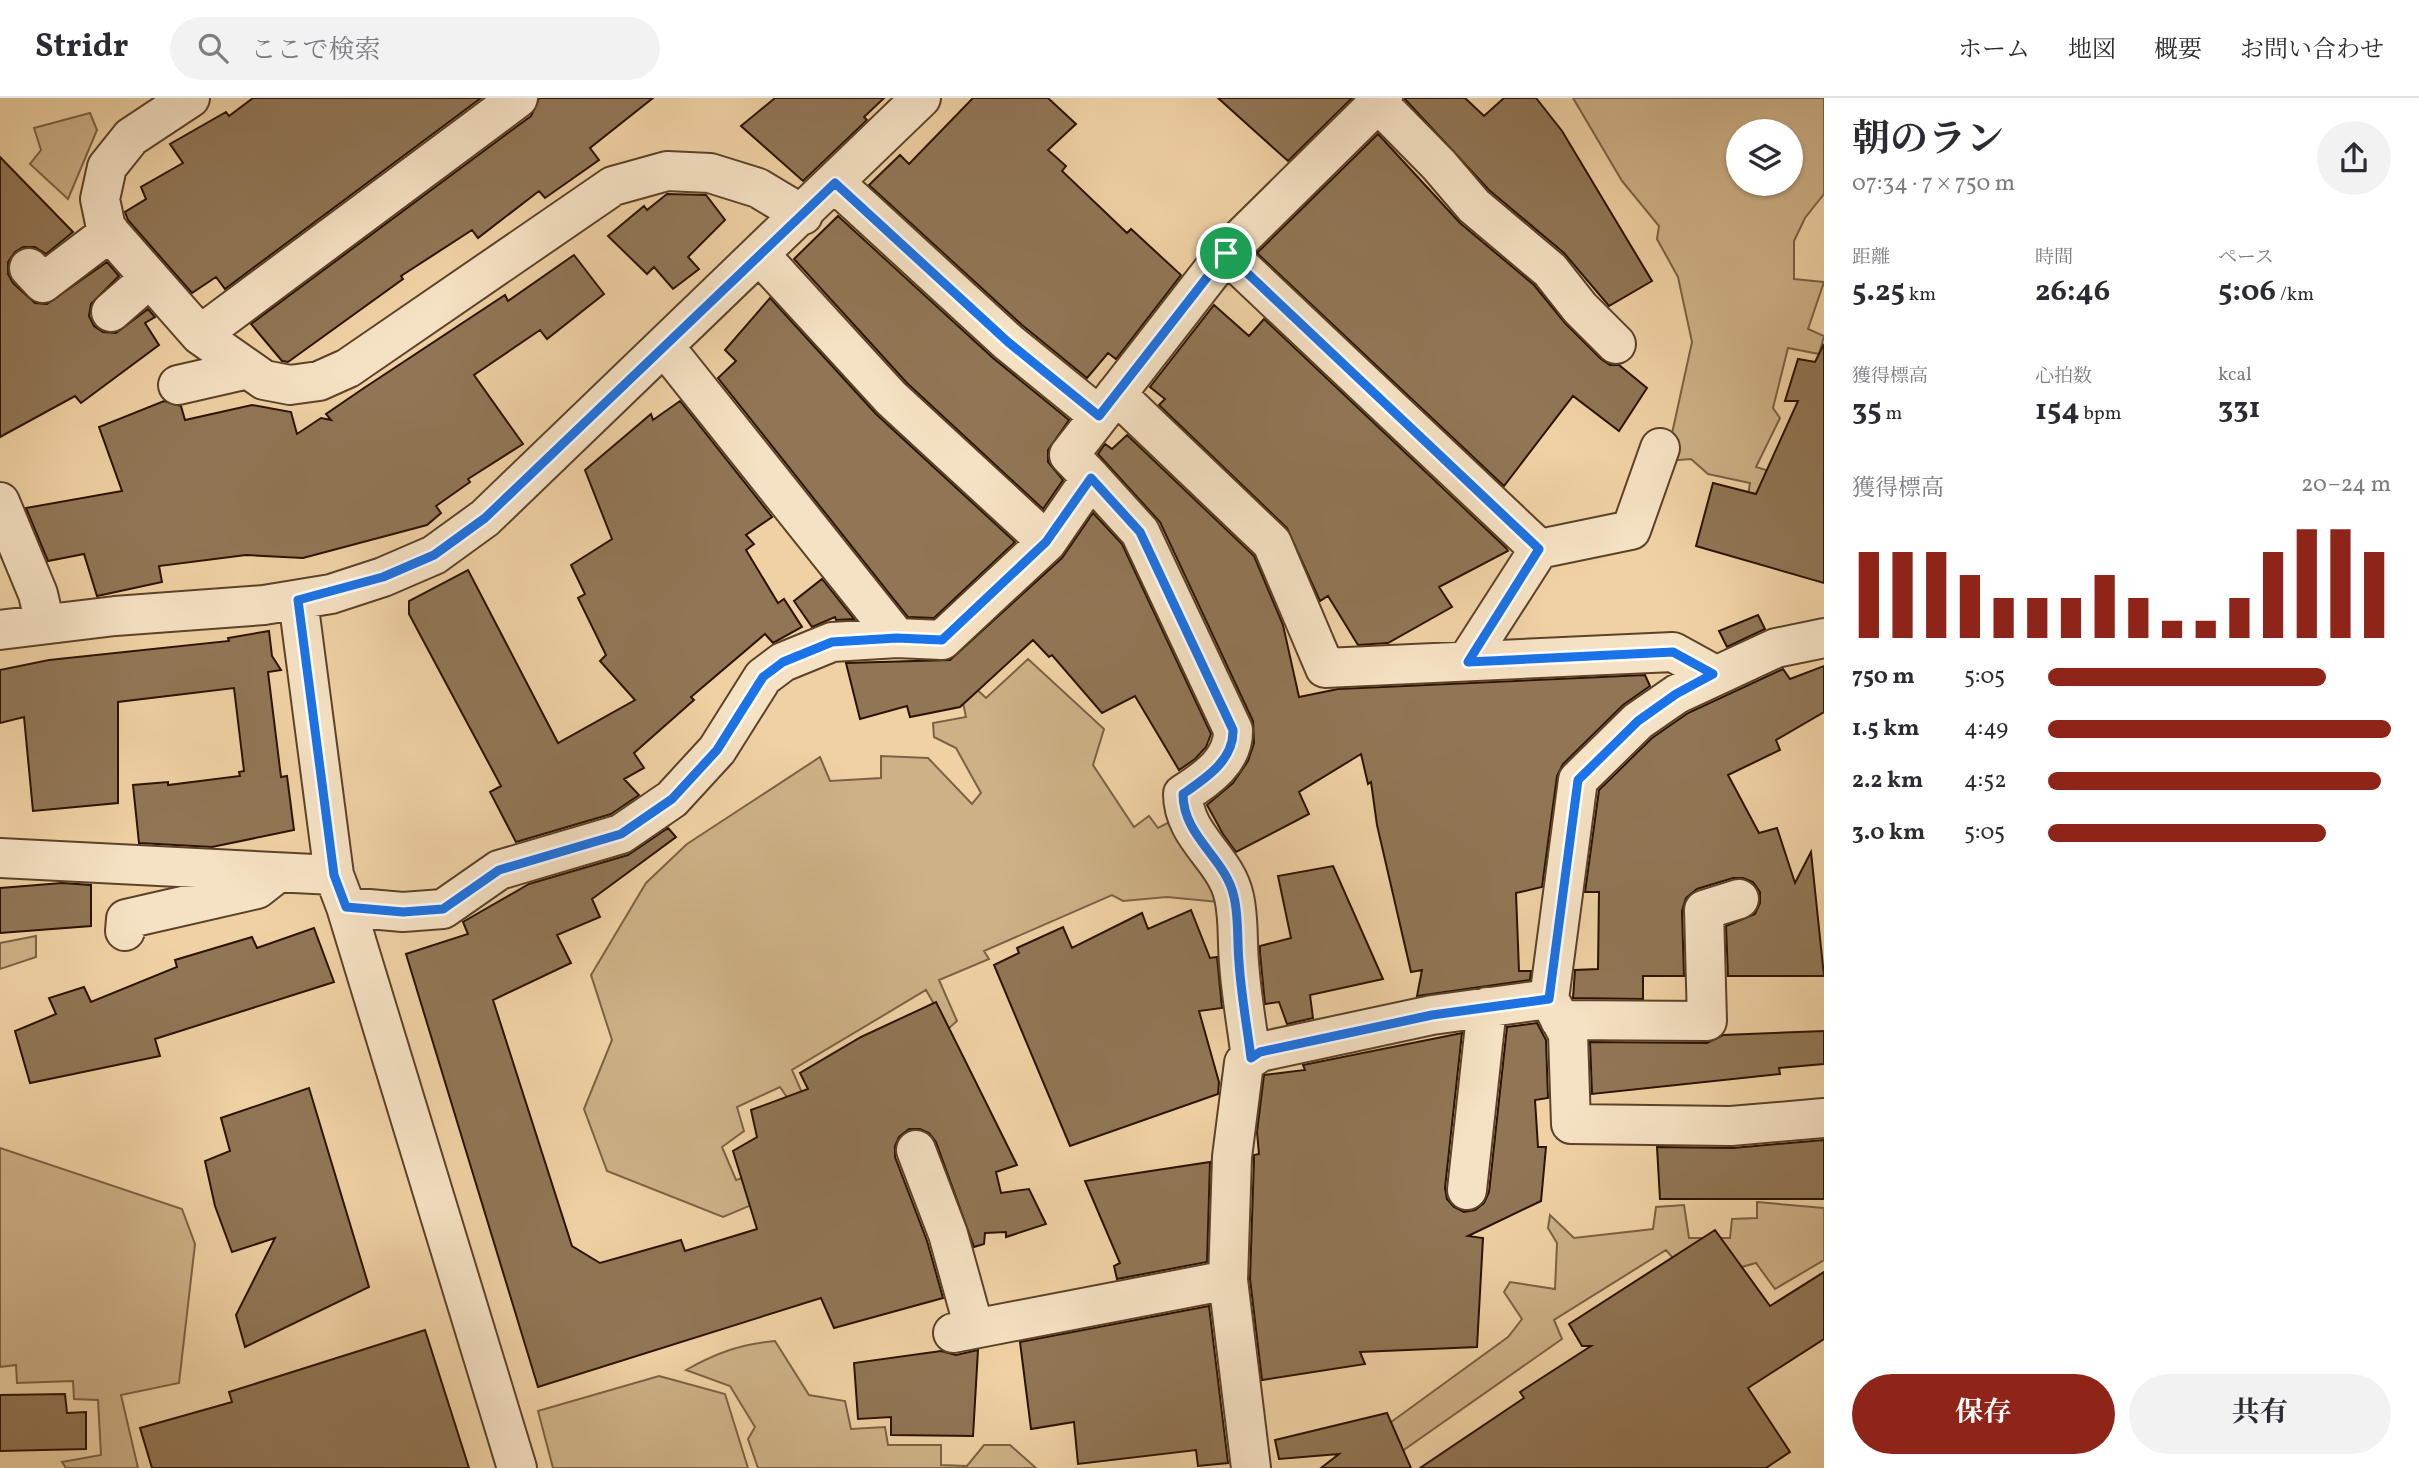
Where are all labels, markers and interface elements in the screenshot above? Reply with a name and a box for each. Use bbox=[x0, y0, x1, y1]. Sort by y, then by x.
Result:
search box bbox=[170, 17, 660, 80]
text: Stridr bbox=[35, 25, 128, 71]
icon: search bbox=[194, 29, 232, 67]
text: ここで検索 bbox=[250, 33, 380, 69]
text: ホーム bbox=[1958, 34, 2030, 68]
text: 地図 bbox=[2068, 34, 2116, 68]
text: 概要 bbox=[2154, 34, 2202, 68]
text: お問い合わせ bbox=[2240, 34, 2384, 68]
text: 朝のラン bbox=[1852, 115, 2004, 168]
map controls bbox=[1726, 119, 1803, 196]
button: layers bbox=[1726, 119, 1803, 196]
button: share bbox=[2317, 121, 2391, 195]
text: 07:34 · 7 × 750 m bbox=[1852, 168, 2015, 200]
pin bbox=[1196, 223, 1256, 283]
icon: arrive bbox=[1207, 234, 1245, 272]
text: 距離 bbox=[1852, 245, 1890, 271]
text: 時間 bbox=[2035, 245, 2073, 271]
text: ペース bbox=[2218, 245, 2274, 271]
text: 5.25 bbox=[1852, 271, 1905, 313]
text: 26:46 bbox=[2035, 271, 2110, 313]
text: 5:06 bbox=[2218, 271, 2276, 313]
text: km bbox=[1905, 282, 1936, 308]
text: /km bbox=[2276, 282, 2314, 308]
text: kcal bbox=[2218, 362, 2252, 388]
text: 獲得標高 bbox=[1852, 364, 1928, 390]
text: 心拍数 bbox=[2035, 364, 2092, 390]
text: 331 bbox=[2218, 388, 2261, 430]
text: 35 bbox=[1852, 390, 1882, 432]
text: 154 bbox=[2035, 390, 2080, 432]
text: m bbox=[1882, 401, 1902, 427]
text: bpm bbox=[2080, 401, 2122, 427]
text: 20–24 m bbox=[2301, 469, 2391, 501]
text: 獲得標高 bbox=[1852, 473, 1944, 505]
text: 750 m bbox=[1852, 661, 1915, 693]
text: 5:05 bbox=[1964, 661, 2005, 693]
text: 1.5 km bbox=[1852, 713, 1919, 745]
text: 4:49 bbox=[1964, 713, 2008, 745]
text: 2.2 km bbox=[1852, 765, 1923, 797]
text: 4:52 bbox=[1964, 765, 2007, 797]
text: 3.0 km bbox=[1852, 817, 1925, 849]
text: 5:05 bbox=[1964, 817, 2005, 849]
button: 保存 bbox=[1852, 1374, 2115, 1454]
button: 共有 bbox=[2129, 1374, 2391, 1454]

